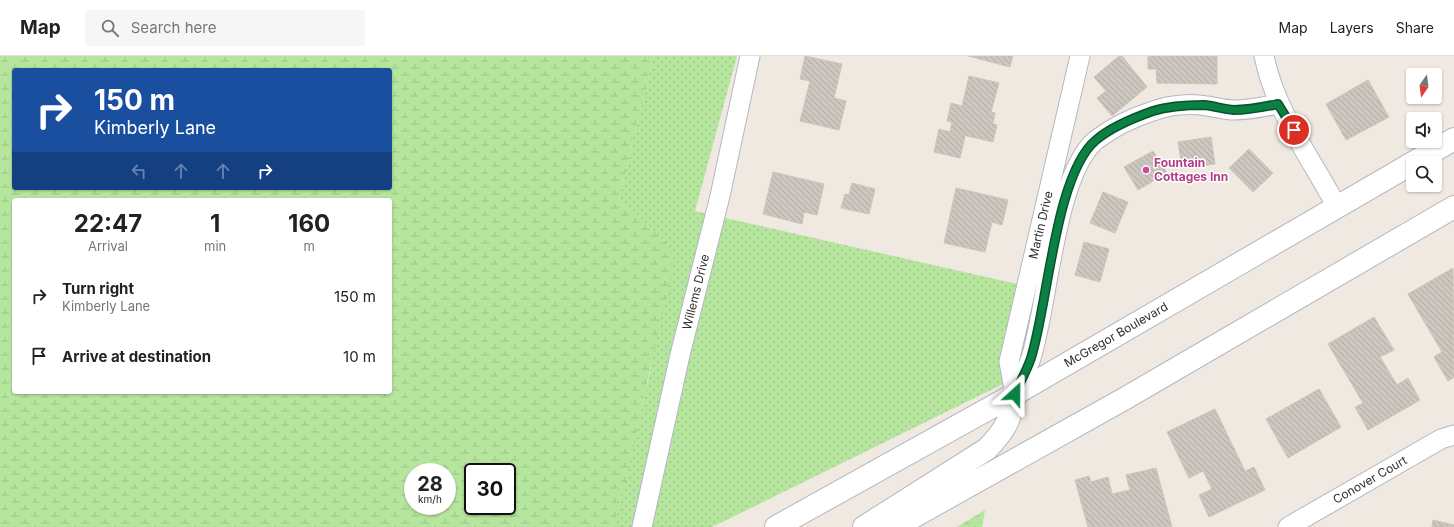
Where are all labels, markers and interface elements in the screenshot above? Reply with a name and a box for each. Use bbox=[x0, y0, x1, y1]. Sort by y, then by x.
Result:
search box bbox=[85, 10, 365, 46]
text: Map bbox=[20, 16, 61, 39]
icon: search bbox=[99, 17, 121, 39]
text: Search here bbox=[131, 18, 216, 37]
text: Map bbox=[1279, 19, 1308, 36]
text: Layers bbox=[1330, 19, 1374, 36]
text: Share bbox=[1396, 19, 1434, 36]
north arrow bbox=[1406, 68, 1442, 104]
map controls bbox=[1406, 68, 1442, 192]
text: 150 m bbox=[94, 83, 175, 117]
icon: right bbox=[28, 84, 80, 136]
button: sound bbox=[1406, 112, 1442, 148]
pin bbox=[1277, 113, 1311, 147]
text: Kimberly Lane bbox=[94, 117, 216, 138]
icon: arrive bbox=[1283, 119, 1305, 141]
place label: Fountain Cottages Inn bbox=[1154, 155, 1228, 184]
button: search bbox=[1406, 156, 1442, 192]
icon: left bbox=[128, 160, 150, 182]
icon: ahead bbox=[170, 160, 192, 182]
icon: ahead bbox=[212, 160, 234, 182]
icon: right bbox=[254, 160, 276, 182]
marker: Fountain Cottages Inn bbox=[1141, 165, 1151, 175]
street label: Martin Drive bbox=[1025, 189, 1056, 260]
text: 22:47 bbox=[74, 209, 142, 238]
text: 1 bbox=[210, 209, 220, 238]
text: 160 bbox=[288, 209, 330, 238]
text: Arrival bbox=[88, 238, 128, 254]
text: min bbox=[204, 238, 226, 254]
text: m bbox=[303, 238, 315, 254]
street label: Willems Drive bbox=[679, 252, 712, 331]
text: Turn right bbox=[62, 279, 134, 298]
icon: right bbox=[28, 285, 50, 307]
text: 150 m bbox=[334, 287, 376, 306]
text: Kimberly Lane bbox=[62, 298, 150, 314]
street label: McGregor Boulevard bbox=[1061, 299, 1170, 370]
icon: arrive bbox=[28, 345, 50, 367]
text: Arrive at destination bbox=[62, 347, 211, 366]
text: 10 m bbox=[343, 347, 376, 366]
position arrow bbox=[994, 373, 1036, 415]
street label: Conover Court bbox=[1330, 452, 1410, 507]
speed limit sign: 30 bbox=[464, 463, 516, 515]
text: 28 bbox=[417, 472, 443, 496]
text: km/h bbox=[418, 493, 442, 505]

